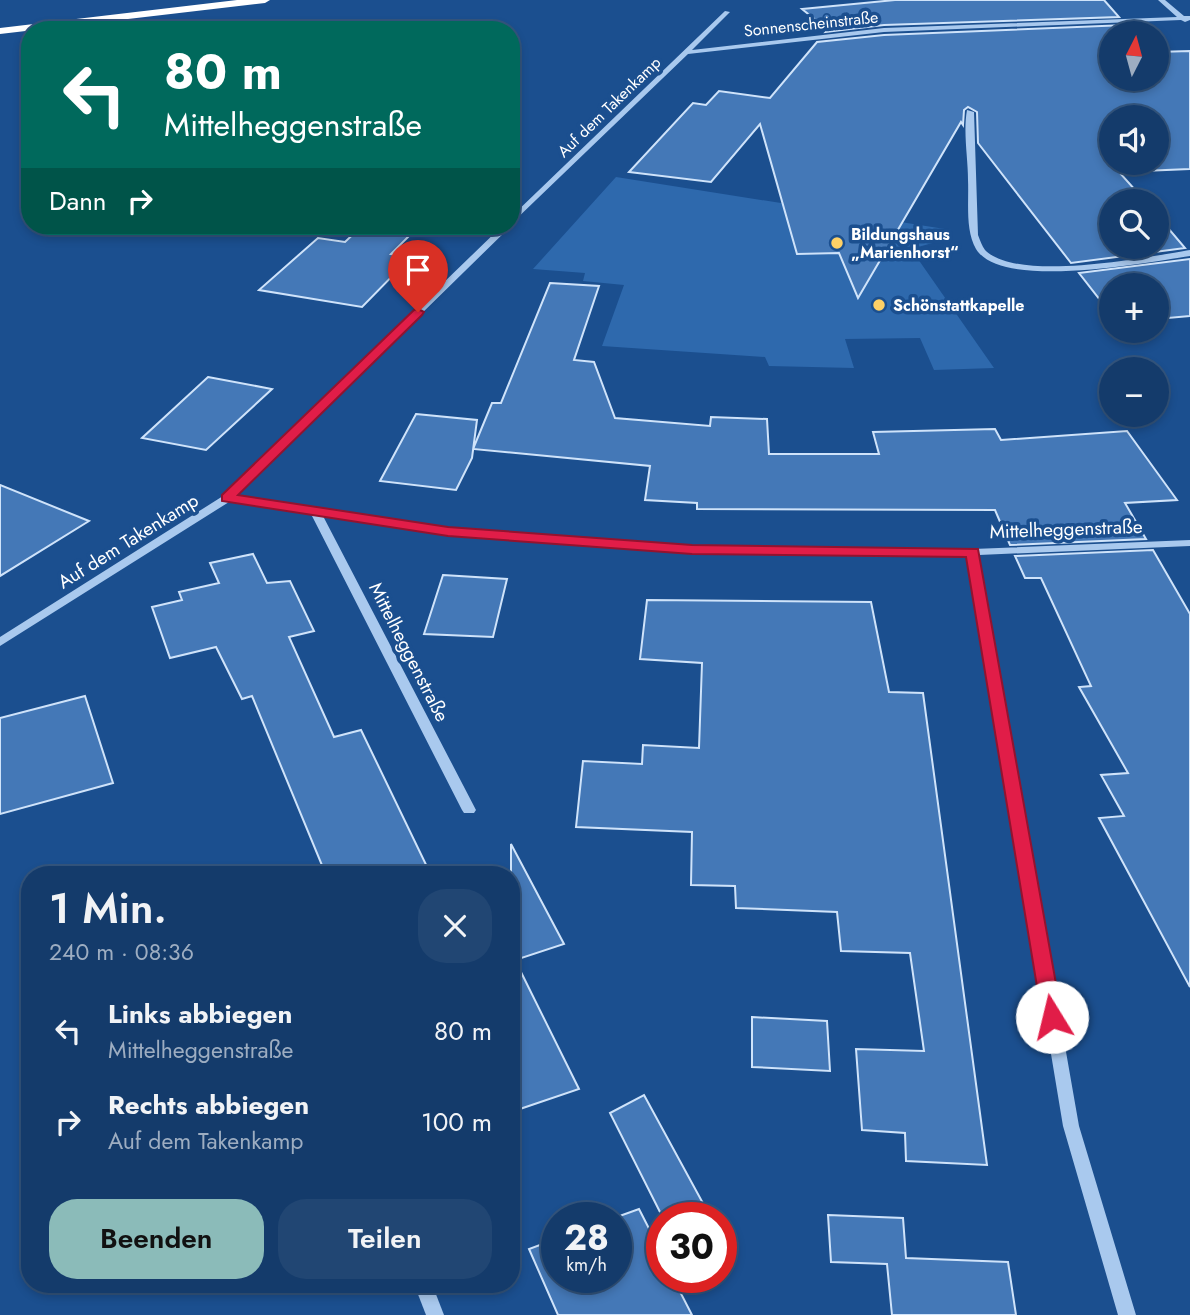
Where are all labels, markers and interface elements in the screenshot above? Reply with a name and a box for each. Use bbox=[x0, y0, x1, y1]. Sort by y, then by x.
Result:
street label: Sonnenscheinstraße bbox=[743, 6, 879, 42]
north arrow bbox=[1099, 21, 1169, 91]
map controls bbox=[1099, 21, 1169, 427]
text: 80 m bbox=[164, 37, 282, 107]
icon: left bbox=[49, 49, 140, 140]
street label: Auf dem Takenkamp bbox=[552, 52, 666, 162]
text: Mittelheggenstraße bbox=[164, 102, 422, 148]
button: sound bbox=[1099, 105, 1169, 175]
text: Dann bbox=[49, 182, 107, 220]
icon: right bbox=[121, 182, 159, 220]
button: search bbox=[1099, 189, 1169, 259]
place label: Bildungshaus „Marienhorst“ bbox=[851, 223, 959, 264]
marker: Bildungshaus „Marienhorst“ bbox=[829, 235, 845, 251]
pin bbox=[388, 240, 448, 312]
icon: arrive bbox=[399, 251, 437, 289]
button: + bbox=[1099, 273, 1169, 343]
place label: Schönstattkapelle bbox=[893, 294, 1025, 317]
marker: Schönstattkapelle bbox=[871, 297, 887, 313]
button: − bbox=[1099, 357, 1169, 427]
street label: Auf dem Takenkamp bbox=[52, 487, 204, 595]
street label: Mittelheggenstraße bbox=[989, 513, 1143, 545]
street label: Mittelheggenstraße bbox=[362, 578, 456, 727]
text: 1 Min. bbox=[49, 878, 167, 939]
button: close bbox=[418, 889, 492, 963]
text: 240 m · 08:36 bbox=[49, 935, 194, 969]
position arrow bbox=[1015, 980, 1089, 1054]
text: Links abbiegen bbox=[108, 995, 292, 1033]
icon: left bbox=[49, 1012, 87, 1050]
text: 80 m bbox=[434, 1012, 492, 1050]
text: Mittelheggenstraße bbox=[108, 1033, 293, 1067]
text: Rechts abbiegen bbox=[108, 1086, 309, 1124]
icon: right bbox=[49, 1103, 87, 1141]
text: 100 m bbox=[421, 1103, 492, 1141]
text: Auf dem Takenkamp bbox=[108, 1124, 303, 1158]
button: Beenden bbox=[49, 1199, 264, 1279]
button: Teilen bbox=[278, 1199, 492, 1279]
speed limit sign: 30 bbox=[646, 1202, 737, 1293]
text: 28 bbox=[564, 1213, 609, 1263]
text: km/h bbox=[566, 1252, 607, 1278]

